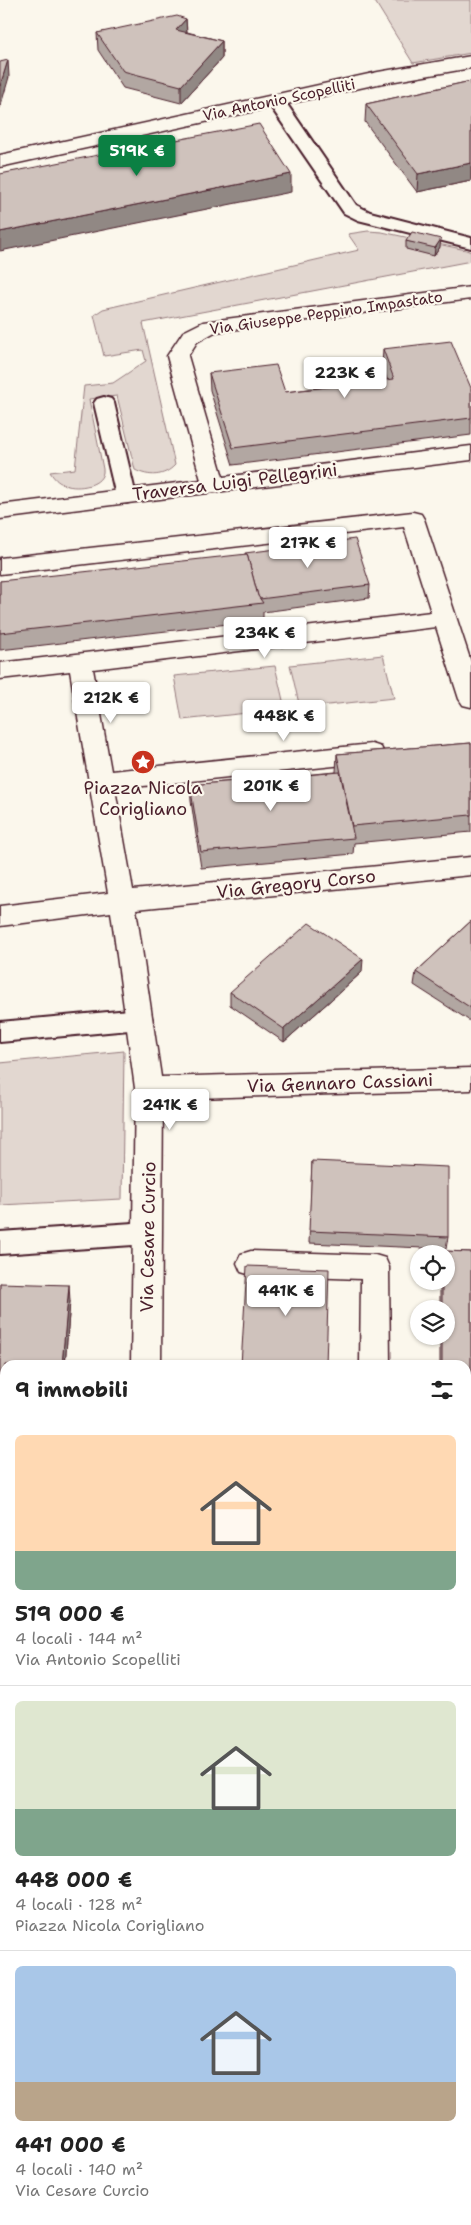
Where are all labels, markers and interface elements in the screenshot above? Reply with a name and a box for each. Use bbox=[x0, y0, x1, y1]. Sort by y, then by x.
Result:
street label: Via Antonio Scopelliti bbox=[201, 74, 357, 126]
pin: 519K € bbox=[96, 134, 178, 177]
text: 519K € bbox=[109, 140, 165, 161]
street label: Via Giuseppe Peppino Impastato bbox=[208, 287, 444, 339]
pin: 223K € bbox=[304, 356, 386, 399]
text: 223K € bbox=[315, 362, 375, 383]
street label: Traversa Luigi Pellegrini bbox=[131, 458, 339, 506]
pin: 217K € bbox=[267, 526, 349, 569]
text: 217K € bbox=[280, 532, 336, 553]
pin: 234K € bbox=[224, 616, 306, 659]
text: 234K € bbox=[235, 622, 295, 643]
pin: 212K € bbox=[70, 682, 152, 724]
text: 212K € bbox=[83, 687, 139, 708]
pin: 448K € bbox=[243, 700, 325, 742]
text: 448K € bbox=[253, 705, 315, 726]
place icon: Piazza Nicola Corigliano bbox=[130, 749, 156, 775]
pin: 201K € bbox=[230, 770, 312, 812]
text: 201K € bbox=[243, 775, 299, 796]
place label: Piazza Nicola Corigliano bbox=[84, 776, 202, 821]
street label: Via Gregory Corso bbox=[215, 864, 377, 904]
street label: Via Gennaro Cassiani bbox=[246, 1068, 434, 1098]
pin: 241K € bbox=[129, 1088, 211, 1131]
text: 241K € bbox=[142, 1094, 198, 1115]
street label: Via Cesare Curcio bbox=[135, 1161, 161, 1313]
map controls bbox=[410, 1245, 455, 1345]
button: locate bbox=[410, 1245, 455, 1290]
pin: 441K € bbox=[245, 1274, 327, 1317]
text: 441K € bbox=[258, 1280, 314, 1301]
button: layers bbox=[410, 1300, 455, 1345]
text: 9 immobili bbox=[15, 1376, 128, 1404]
icon: filters bbox=[428, 1376, 456, 1404]
icon: home bbox=[191, 1468, 281, 1558]
text: 519 000 € bbox=[15, 1600, 124, 1628]
text: 4 locali · 144 m² bbox=[15, 1628, 143, 1649]
text: Via Antonio Scopelliti bbox=[15, 1649, 181, 1670]
icon: home bbox=[191, 1733, 281, 1823]
text: 448 000 € bbox=[15, 1866, 132, 1894]
text: 4 locali · 128 m² bbox=[15, 1894, 143, 1915]
text: Piazza Nicola Corigliano bbox=[15, 1915, 204, 1936]
icon: home bbox=[191, 1998, 281, 2088]
text: 441 000 € bbox=[15, 2131, 126, 2159]
text: 4 locali · 140 m² bbox=[15, 2159, 143, 2180]
text: Via Cesare Curcio bbox=[15, 2180, 149, 2201]

